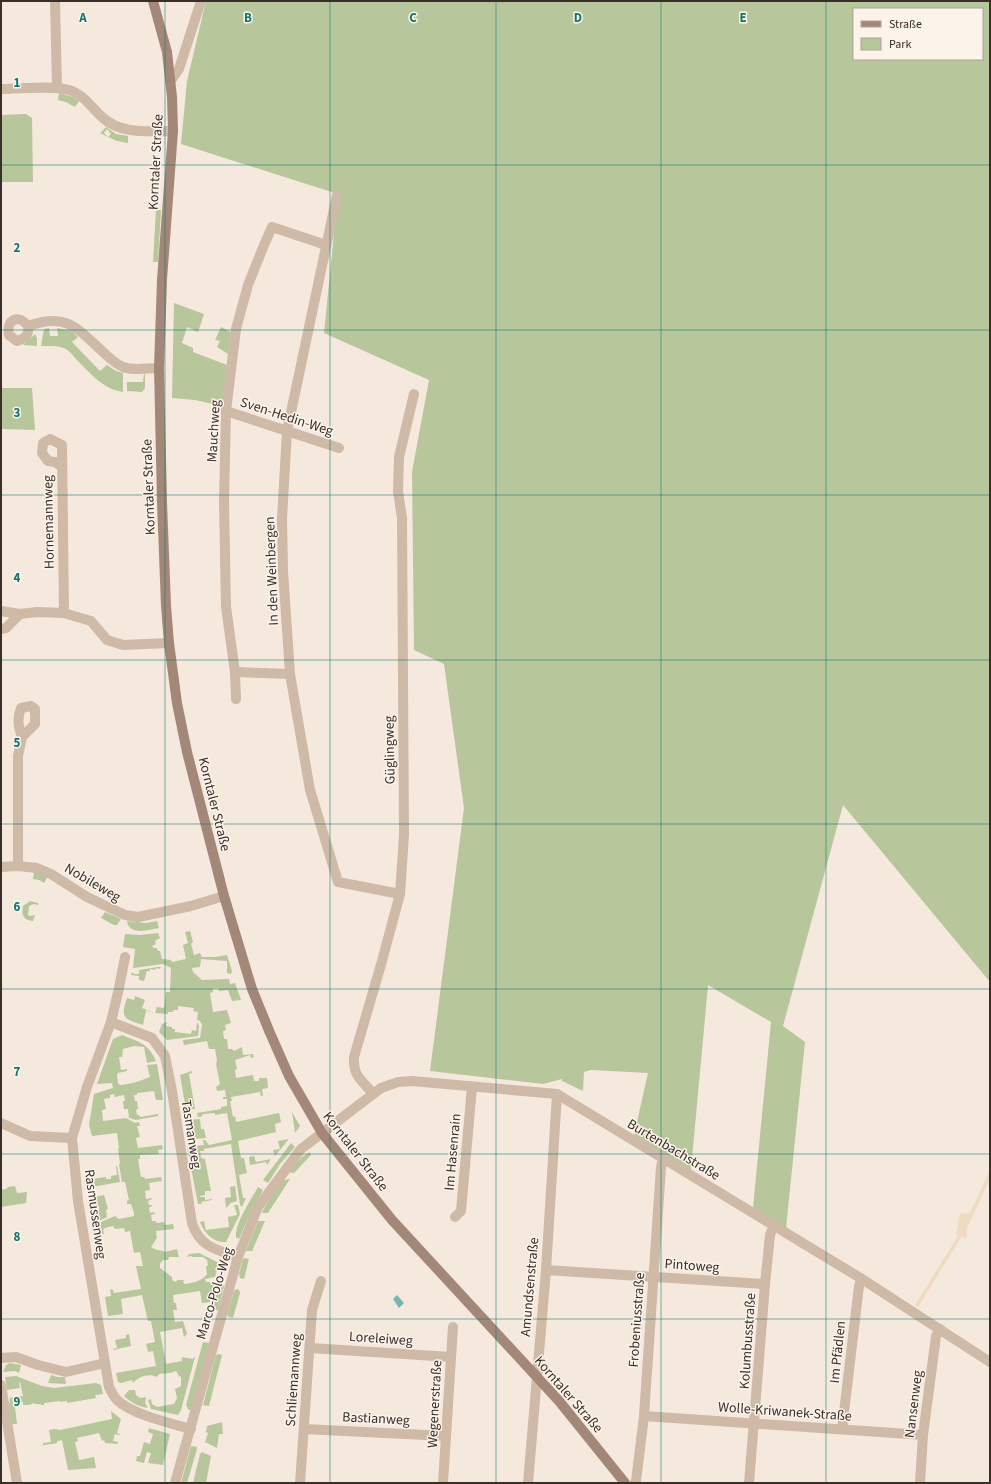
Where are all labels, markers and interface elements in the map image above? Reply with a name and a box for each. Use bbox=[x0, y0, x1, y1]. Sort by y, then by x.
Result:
legend bbox=[853, 8, 983, 60]
text: A bbox=[78, 9, 87, 27]
text: B bbox=[244, 9, 252, 27]
text: C bbox=[409, 9, 417, 27]
text: D bbox=[574, 9, 582, 27]
text: E bbox=[739, 9, 747, 27]
text: Straße bbox=[889, 16, 922, 33]
text: Park bbox=[889, 36, 911, 53]
text: 1 bbox=[14, 74, 21, 92]
street label: Korntaler Straße bbox=[143, 113, 169, 211]
text: 2 bbox=[14, 239, 21, 257]
street label: Sven-Hedin-Weg bbox=[237, 392, 336, 441]
street label: Mauchweg bbox=[202, 399, 226, 463]
text: 3 bbox=[14, 404, 21, 422]
street label: Korntaler Straße bbox=[137, 438, 161, 535]
street label: Hornemannweg bbox=[38, 475, 60, 569]
street label: In den Weinbergen bbox=[260, 516, 284, 626]
text: 4 bbox=[14, 569, 21, 587]
street label: Güglingweg bbox=[379, 715, 401, 785]
text: 5 bbox=[14, 734, 21, 752]
street label: Korntaler Straße bbox=[193, 755, 235, 853]
street label: Nobileweg bbox=[61, 859, 124, 907]
text: 6 bbox=[14, 898, 21, 916]
text: 7 bbox=[14, 1063, 21, 1081]
street label: Tasmanweg bbox=[176, 1098, 206, 1170]
street label: Korntaler Straße bbox=[318, 1108, 393, 1196]
street label: Im Hasenrain bbox=[440, 1113, 466, 1192]
street label: Burtenbachstraße bbox=[623, 1114, 724, 1186]
street label: Rasmussenweg bbox=[79, 1168, 111, 1260]
text: 8 bbox=[14, 1228, 21, 1246]
street label: Amundsenstraße bbox=[516, 1237, 544, 1338]
street label: Marco-Polo-Weg bbox=[191, 1245, 238, 1342]
street label: Pintoweg bbox=[664, 1254, 720, 1278]
street label: Frobeniusstraße bbox=[624, 1272, 650, 1368]
street label: Kolumbusstraße bbox=[735, 1292, 761, 1390]
street label: Im Pfädlen bbox=[825, 1320, 851, 1384]
street label: Loreleiweg bbox=[348, 1327, 413, 1351]
street label: Schliemannweg bbox=[281, 1333, 307, 1427]
street label: Korntaler Straße bbox=[529, 1352, 607, 1438]
street label: Wegenerstraße bbox=[423, 1360, 447, 1448]
street label: Nansenweg bbox=[900, 1369, 928, 1439]
text: 9 bbox=[14, 1393, 21, 1411]
street label: Wolle-Kriwanek-Straße bbox=[717, 1397, 853, 1427]
street label: Bastianweg bbox=[342, 1407, 410, 1431]

